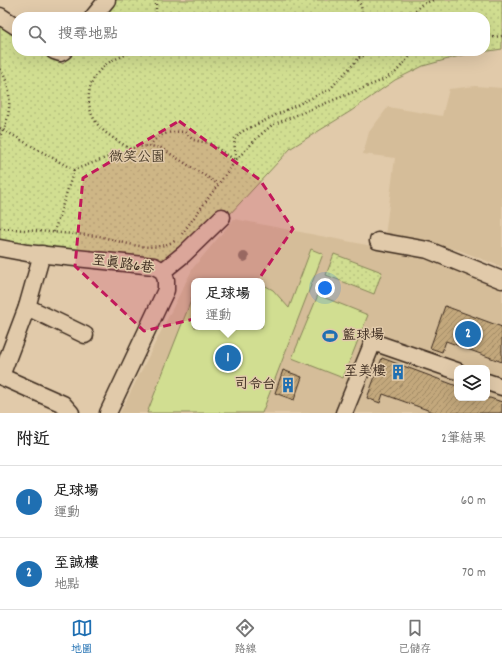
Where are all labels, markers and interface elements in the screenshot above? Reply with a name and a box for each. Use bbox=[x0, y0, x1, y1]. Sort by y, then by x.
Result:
search box bbox=[12, 12, 490, 56]
icon: search bbox=[26, 23, 48, 45]
text: 搜尋地點 bbox=[58, 24, 118, 46]
park label: 微笑公園 bbox=[109, 148, 165, 168]
street label: 至真路6巷 bbox=[90, 251, 156, 279]
popup bbox=[191, 278, 265, 330]
your location bbox=[315, 278, 335, 298]
text: 足球場 bbox=[205, 284, 251, 306]
text: 運動 bbox=[205, 307, 232, 326]
pin: 2 bbox=[455, 319, 481, 349]
place label: 籃球場 bbox=[342, 326, 384, 346]
sports icon: 籃球場 bbox=[321, 327, 339, 345]
pin: 1 bbox=[215, 343, 241, 373]
place label: 至美樓 bbox=[344, 362, 386, 382]
building icon: 至美樓 bbox=[389, 363, 407, 381]
map controls bbox=[454, 365, 490, 401]
button: layers bbox=[454, 365, 490, 401]
place label: 司令台 bbox=[234, 375, 276, 395]
building icon: 司令台 bbox=[279, 376, 297, 394]
text: 附近 bbox=[16, 429, 50, 453]
text: 2筆結果 bbox=[441, 430, 486, 449]
text: 足球場 bbox=[54, 481, 99, 503]
text: 1 bbox=[28, 492, 30, 511]
text: 60 m bbox=[461, 492, 486, 511]
text: 運動 bbox=[54, 504, 80, 523]
text: 至誠樓 bbox=[54, 553, 99, 575]
text: 2 bbox=[26, 564, 32, 583]
text: 70 m bbox=[462, 564, 486, 583]
text: 地點 bbox=[54, 576, 80, 595]
tab: 地圖 bbox=[71, 617, 93, 658]
tab: 路線 bbox=[234, 617, 256, 658]
tab: 已儲存 bbox=[398, 617, 431, 658]

